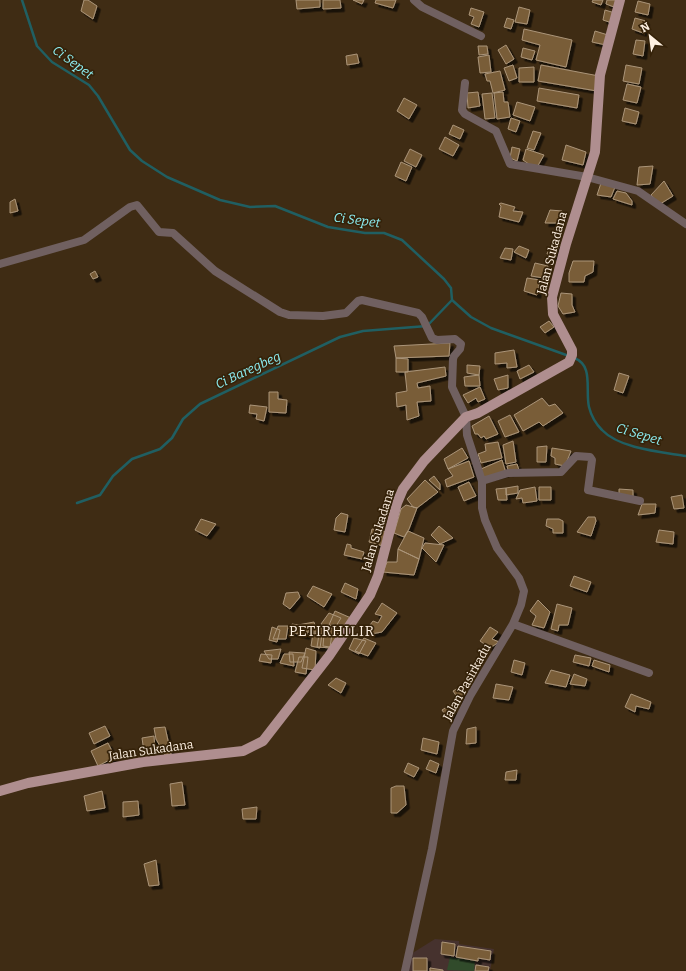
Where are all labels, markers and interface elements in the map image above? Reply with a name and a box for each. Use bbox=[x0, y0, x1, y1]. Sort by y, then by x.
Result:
north arrow bbox=[630, 16, 670, 56]
text: N bbox=[639, 20, 653, 35]
water label: Ci Sepet bbox=[50, 42, 97, 82]
water label: Ci Sepet bbox=[333, 210, 381, 230]
street label: Jalan Sukadana bbox=[534, 210, 570, 297]
water label: Ci Baregbeg bbox=[213, 348, 283, 392]
water label: Ci Sepet bbox=[614, 420, 664, 448]
street label: Jalan Sukadana bbox=[359, 487, 397, 574]
district label: PETIRHILIR bbox=[289, 623, 375, 640]
street label: Jalan Pasirkadu bbox=[440, 641, 494, 724]
street label: Jalan Sukadana bbox=[107, 737, 195, 763]

